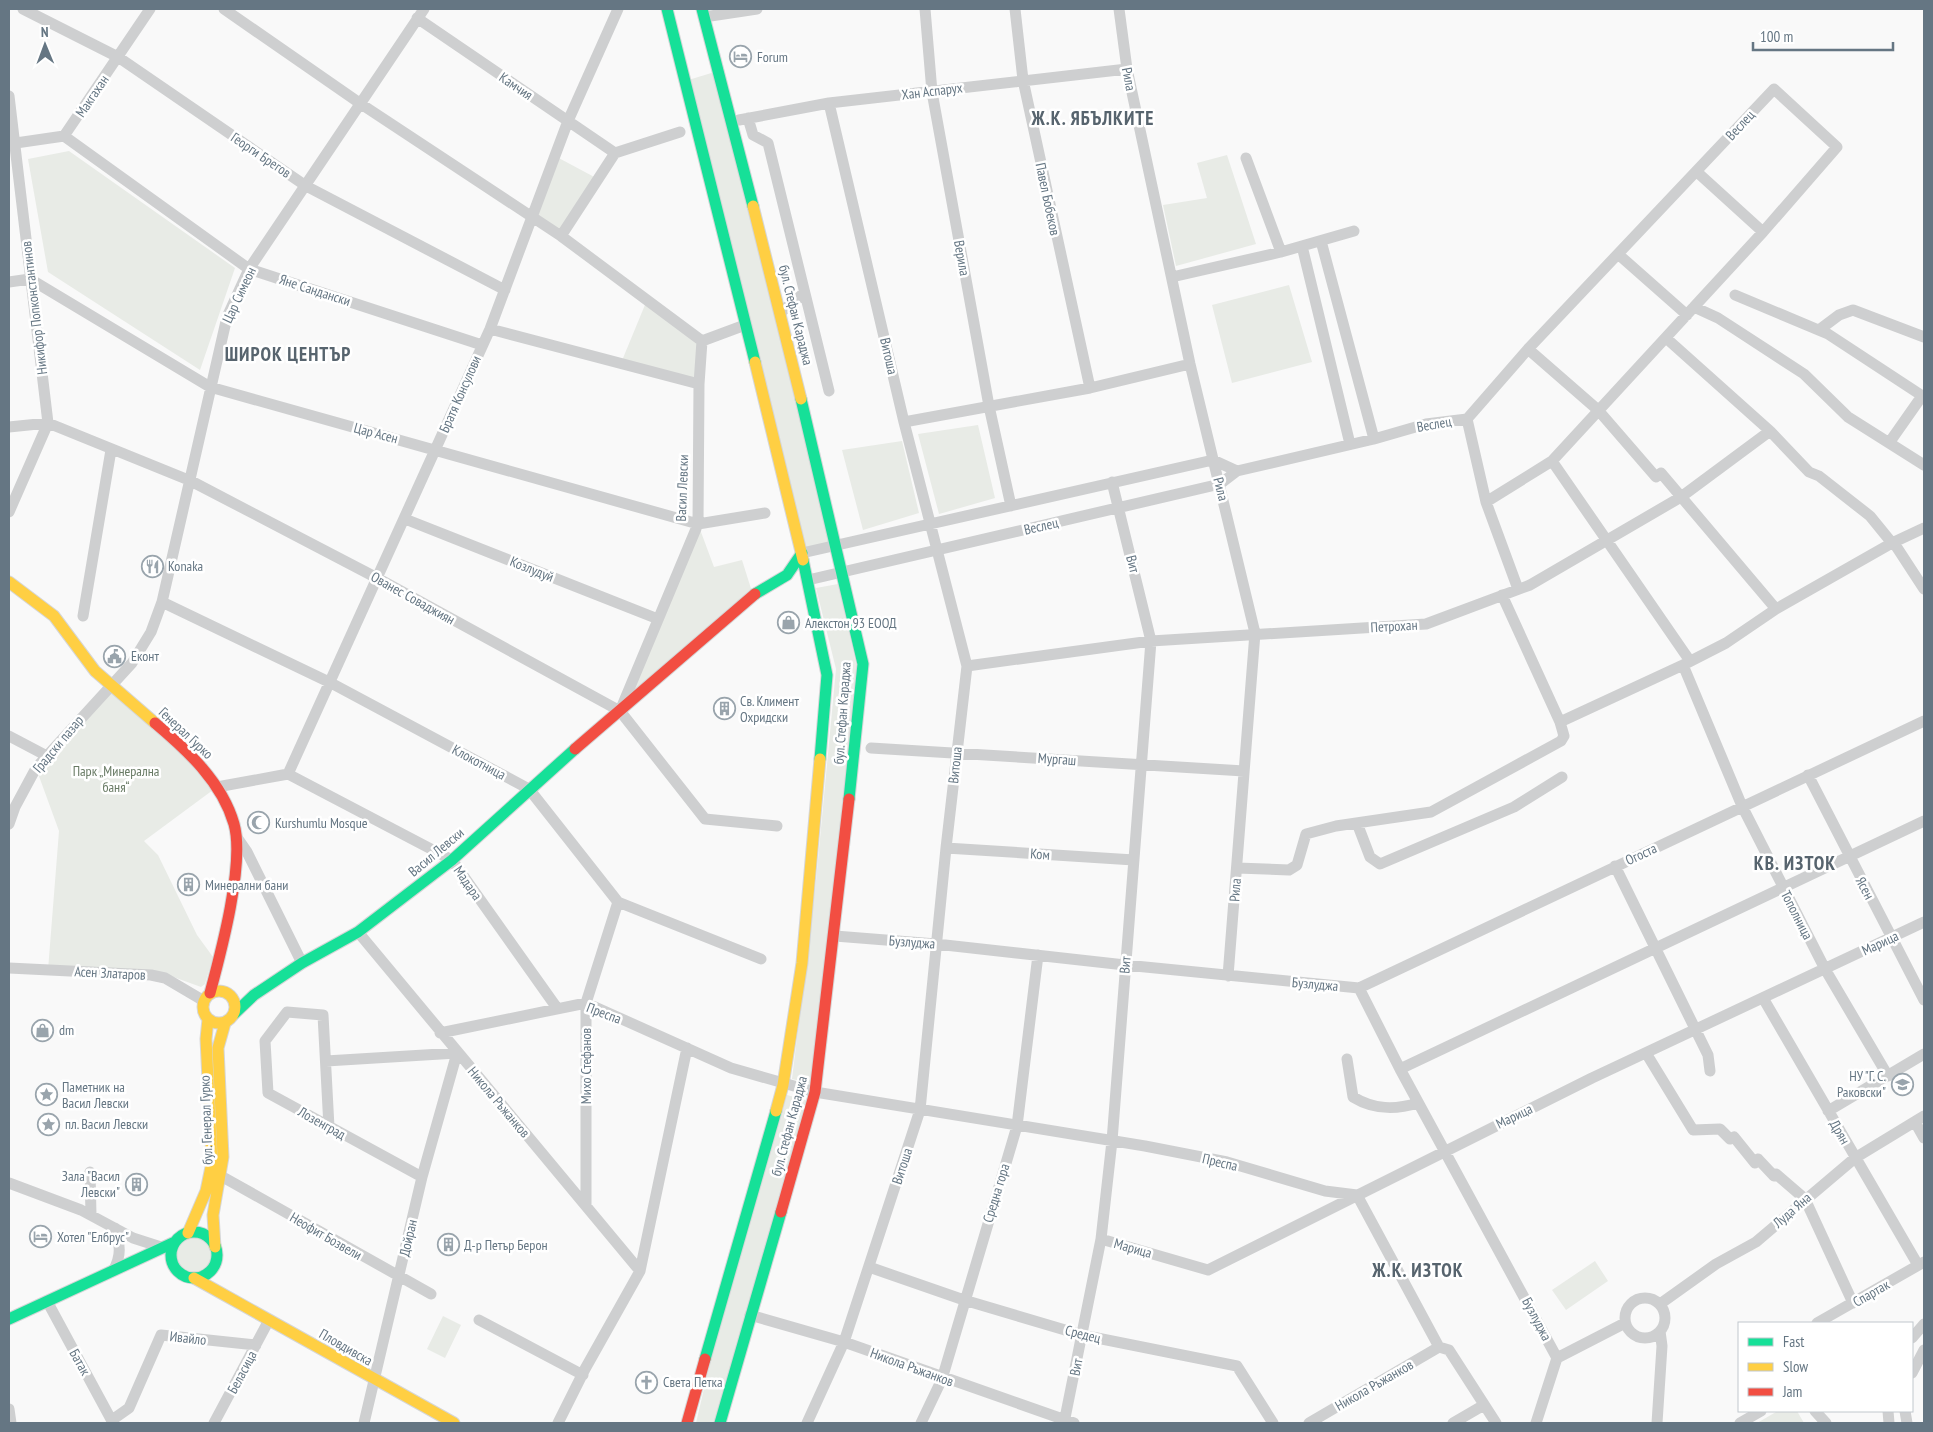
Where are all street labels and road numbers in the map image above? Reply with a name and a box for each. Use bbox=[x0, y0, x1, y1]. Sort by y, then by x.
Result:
street label: Рила bbox=[1118, 66, 1140, 92]
street label: Камчия bbox=[496, 68, 536, 104]
street label: Макгахан bbox=[71, 71, 113, 121]
street label: Хан Аспарух bbox=[900, 78, 964, 104]
street label: Веслец bbox=[1722, 106, 1758, 144]
street label: Георги Брегов bbox=[228, 128, 295, 182]
street label: Павел Бобеков bbox=[1032, 161, 1065, 237]
street label: Верила bbox=[950, 239, 974, 277]
street label: Никифор Попконстантинов bbox=[17, 240, 51, 376]
street label: бул. Стефан Караджа bbox=[775, 263, 817, 367]
street label: Цар Симеон bbox=[218, 264, 260, 326]
street label: Яне Сандански bbox=[277, 270, 353, 310]
street label: Витоша bbox=[876, 336, 902, 376]
street label: Братя Консулови bbox=[435, 353, 485, 435]
street label: Веслец bbox=[1415, 412, 1453, 436]
street label: Цар Асен bbox=[352, 418, 400, 448]
street label: Васил Левски bbox=[672, 454, 692, 522]
street label: Рила bbox=[1209, 475, 1233, 503]
street label: Веслец bbox=[1022, 513, 1060, 539]
street label: Козлудуй bbox=[508, 552, 556, 586]
street label: Вит bbox=[1122, 553, 1144, 575]
street label: Ованес Соваджиян bbox=[368, 568, 458, 628]
street label: Петрохан bbox=[1370, 616, 1418, 636]
street label: бул. Стефан Караджа bbox=[829, 661, 855, 765]
street label: Генерал Гурко bbox=[155, 703, 217, 763]
street label: Градски пазар bbox=[29, 712, 87, 776]
street label: Клокотница bbox=[449, 740, 509, 784]
street label: Витоша bbox=[944, 746, 966, 784]
street label: Мургаш bbox=[1037, 749, 1077, 769]
street label: Васил Левски bbox=[405, 824, 467, 880]
street label: Огоста bbox=[1622, 839, 1660, 869]
street label: Ком bbox=[1030, 844, 1050, 864]
street label: Мадара bbox=[450, 862, 486, 904]
street label: Ясен bbox=[1852, 874, 1878, 902]
street label: Рила bbox=[1225, 878, 1245, 902]
street label: Тополница bbox=[1777, 887, 1817, 943]
street label: Марица bbox=[1859, 927, 1901, 959]
street label: Бузлуджа bbox=[888, 931, 936, 953]
street label: Вит bbox=[1115, 955, 1135, 974]
street label: Асен Златаров bbox=[74, 962, 146, 984]
street label: Бузлуджа bbox=[1291, 973, 1339, 995]
street label: Преспа bbox=[584, 998, 624, 1028]
street label: Михо Стефанов bbox=[577, 1027, 595, 1104]
street label: Никола Ръжанков bbox=[464, 1063, 534, 1142]
street label: бул. Стефан Караджа bbox=[767, 1074, 811, 1178]
street label: бул. Генерал Гурко bbox=[195, 1075, 217, 1165]
street label: Марица bbox=[1493, 1099, 1535, 1133]
street label: Лозенград bbox=[294, 1102, 349, 1143]
street label: Дрян bbox=[1826, 1117, 1854, 1147]
street label: Витоша bbox=[888, 1146, 916, 1186]
street label: Преспа bbox=[1201, 1149, 1239, 1175]
street label: Средна гора bbox=[979, 1161, 1013, 1225]
street label: Луда Яна bbox=[1768, 1188, 1815, 1232]
street label: Неофит Бозвели bbox=[287, 1208, 365, 1264]
street label: Дойран bbox=[395, 1218, 421, 1258]
street label: Марица bbox=[1112, 1234, 1154, 1262]
street label: Спартак bbox=[1849, 1275, 1893, 1311]
street label: Бузлуджа bbox=[1518, 1294, 1556, 1344]
street label: Средец bbox=[1063, 1321, 1103, 1347]
street label: Пловдивска bbox=[316, 1325, 376, 1369]
street label: Ивайло bbox=[169, 1327, 207, 1349]
street label: Никола Ръжанков bbox=[868, 1344, 956, 1391]
street label: Батак bbox=[66, 1346, 95, 1379]
street label: Беласица bbox=[223, 1347, 261, 1397]
street label: Никола Ръжанков bbox=[1332, 1355, 1417, 1415]
street label: Вит bbox=[1066, 1356, 1087, 1377]

